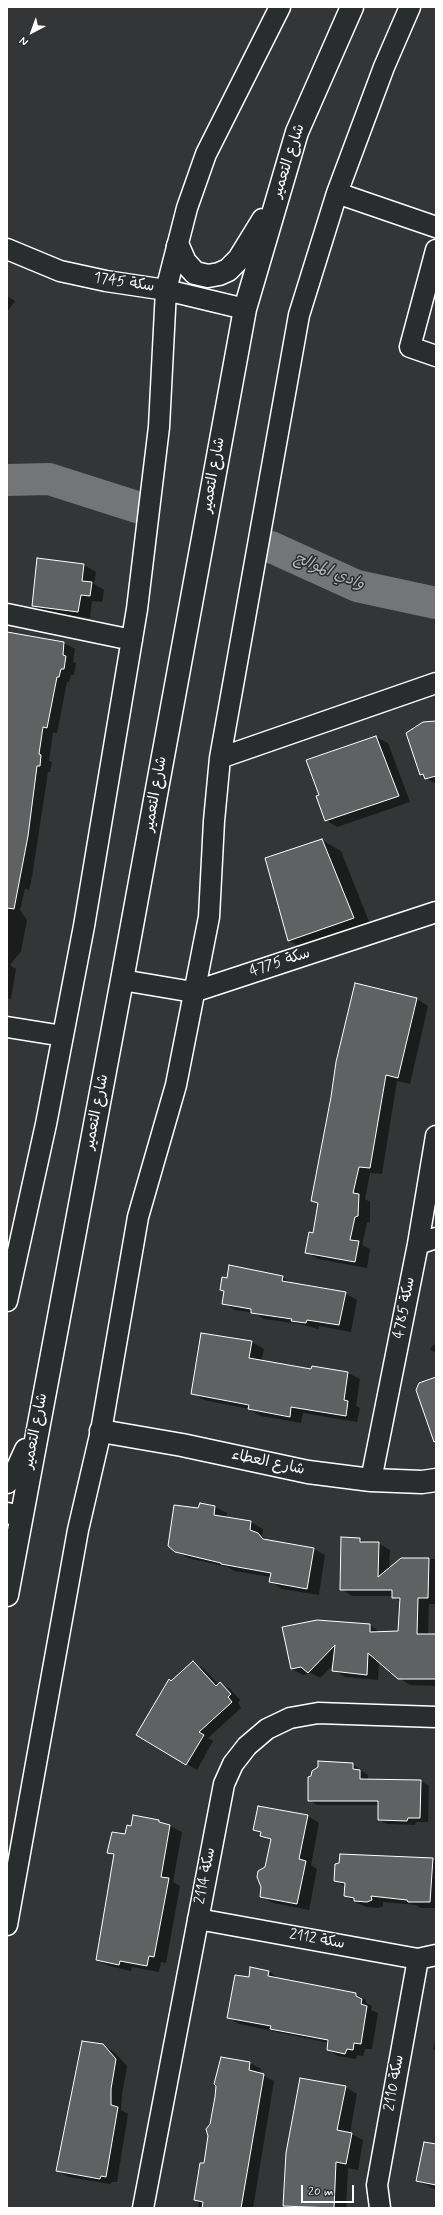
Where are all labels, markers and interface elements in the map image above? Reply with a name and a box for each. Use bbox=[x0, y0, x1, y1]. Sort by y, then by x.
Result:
north arrow bbox=[12, 12, 52, 52]
text: N bbox=[17, 33, 31, 49]
street label: شارع التعمير bbox=[269, 122, 309, 200]
street label: سكة 1745 bbox=[92, 269, 156, 297]
street label: شارع التعمير bbox=[199, 436, 229, 514]
water label: وادي الموالح bbox=[291, 549, 367, 595]
street label: شارع التعمير bbox=[141, 755, 171, 833]
street label: سكة 4775 bbox=[247, 945, 313, 981]
street label: شارع التعمير bbox=[81, 1073, 113, 1151]
street label: سكة 4785 bbox=[390, 1276, 420, 1340]
street label: شارع التعمير bbox=[20, 1392, 52, 1470]
street label: شارع العطاء bbox=[230, 1446, 306, 1480]
street label: سكة 2114 bbox=[192, 1846, 220, 1906]
street label: سكة 2112 bbox=[288, 1926, 346, 1954]
street label: سكة 2110 bbox=[381, 2053, 409, 2113]
scale bar bbox=[303, 2177, 356, 2203]
text: 20 m bbox=[308, 2184, 334, 2200]

